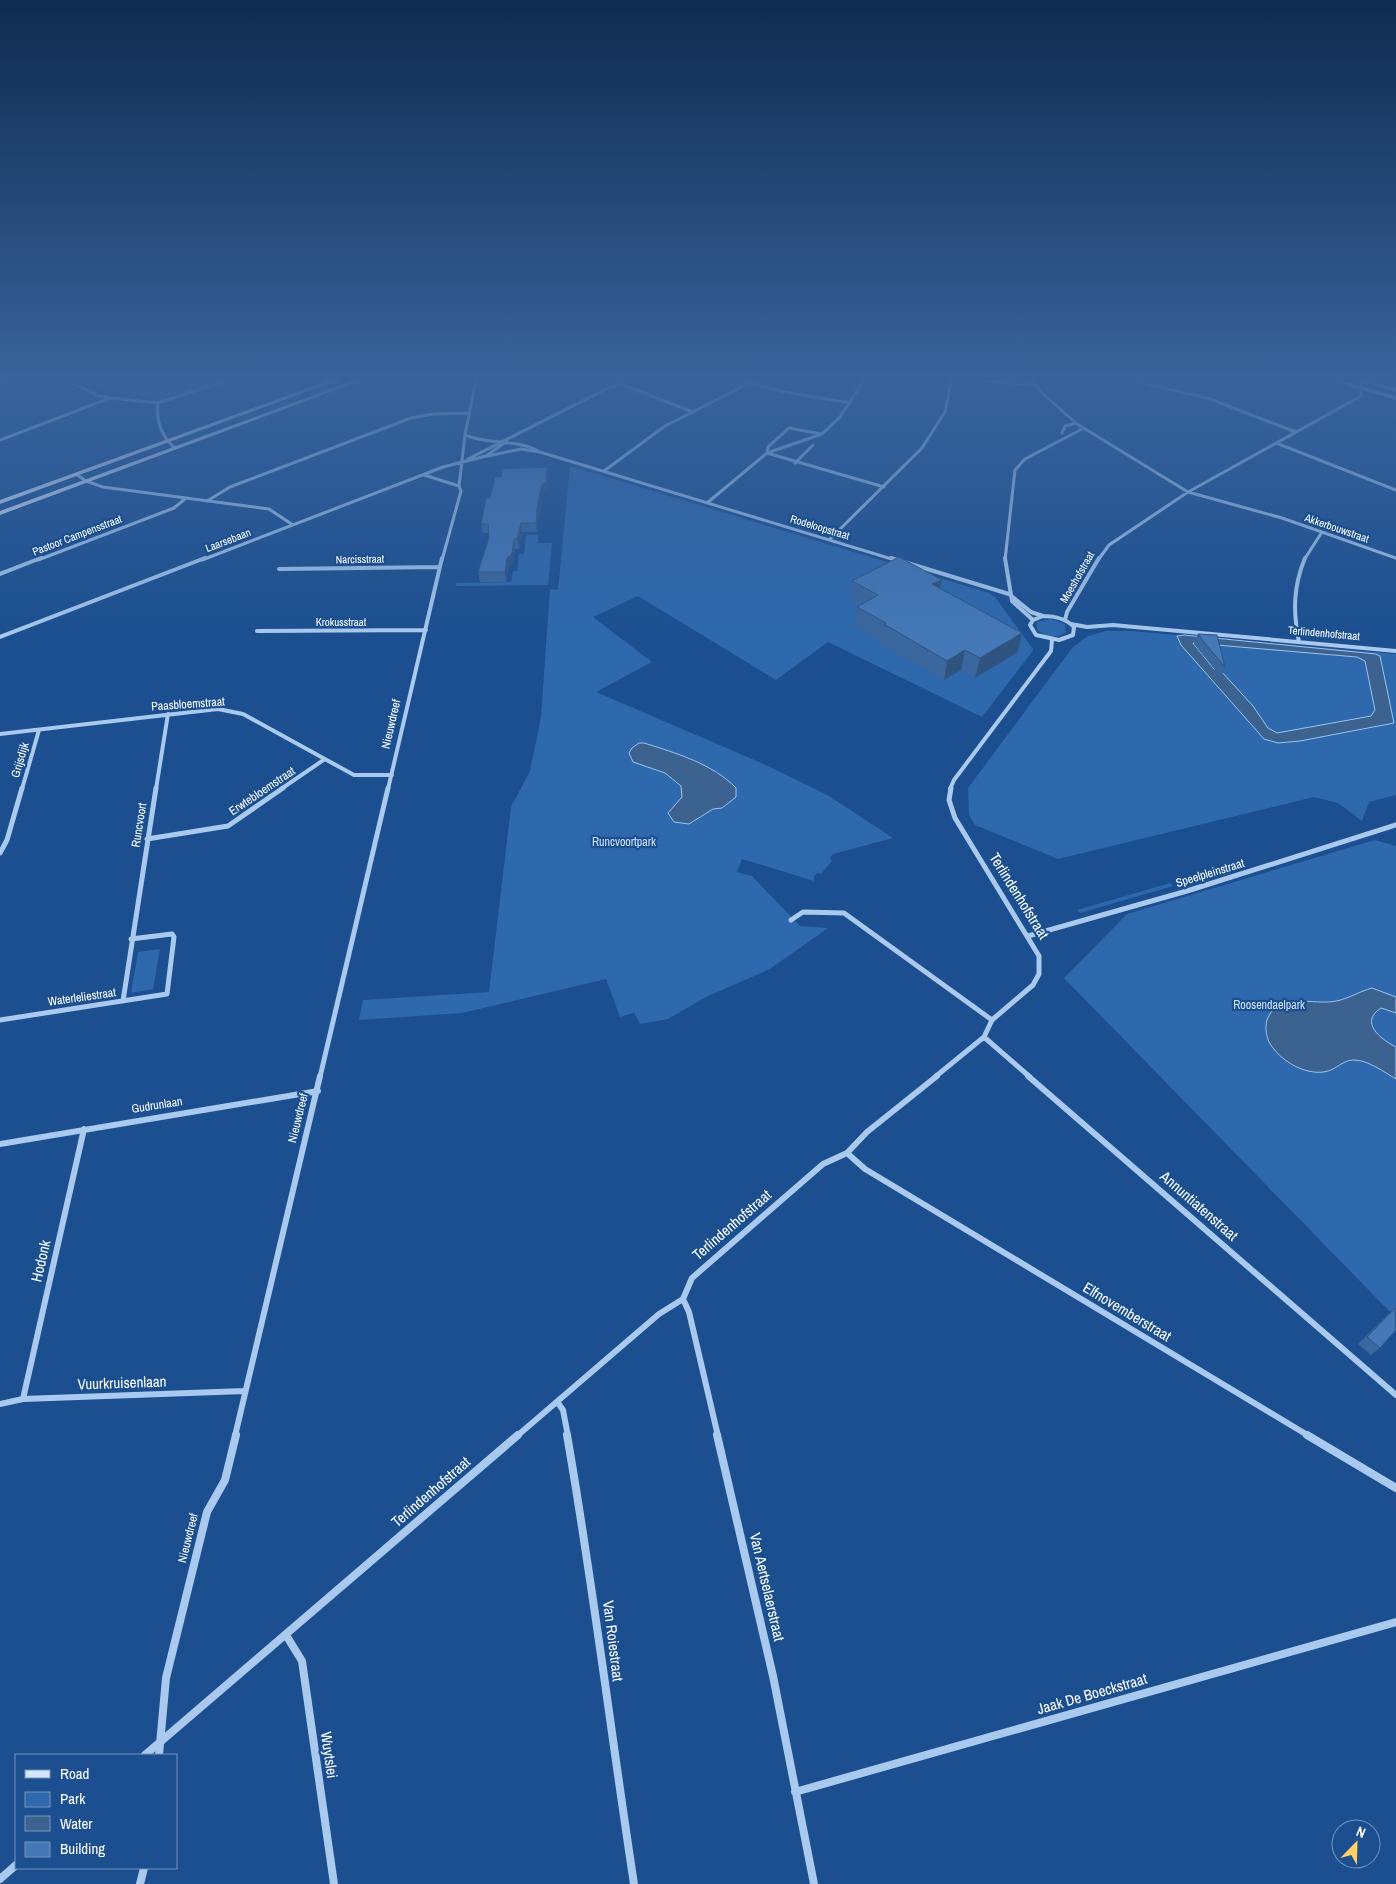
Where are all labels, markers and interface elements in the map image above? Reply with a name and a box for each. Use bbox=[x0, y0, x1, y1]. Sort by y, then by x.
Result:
street label: Akkerbouwstraat bbox=[1302, 510, 1371, 546]
street label: Pastoor Campensstraat bbox=[30, 511, 124, 559]
street label: Rodeloopstraat bbox=[789, 511, 852, 543]
street label: Laarsebaan bbox=[203, 525, 253, 555]
street label: Moeshofstraat bbox=[1057, 548, 1098, 605]
street label: Narcisstraat bbox=[336, 552, 385, 566]
street label: Krokusstraat bbox=[316, 615, 367, 629]
street label: Terlindenhofstraat bbox=[1287, 623, 1361, 643]
street label: Paasbloemstraat bbox=[151, 693, 226, 715]
street label: Nieuwdreef bbox=[378, 697, 405, 750]
street label: Grijsdijk bbox=[7, 740, 33, 780]
street label: Erwtebloemstraat bbox=[226, 763, 298, 819]
street label: Runcvoort bbox=[128, 801, 150, 848]
park label: Runcvoortpark bbox=[592, 834, 656, 850]
street label: Terlindenhofstraat bbox=[984, 848, 1055, 944]
street label: Speelpleinstraat bbox=[1174, 855, 1247, 891]
street label: Waterleliestraat bbox=[47, 984, 117, 1010]
park label: Roosendaelpark bbox=[1233, 997, 1305, 1013]
street label: Nieuwdreef bbox=[284, 1091, 312, 1144]
street label: Gudrunlaan bbox=[130, 1093, 184, 1117]
street label: Annuntiatenstraat bbox=[1155, 1165, 1243, 1246]
street label: Terlindenhofstraat bbox=[688, 1184, 776, 1265]
street label: Hodonk bbox=[26, 1237, 56, 1284]
street label: Elfnovemberstraat bbox=[1079, 1277, 1176, 1347]
street label: Vuurkruisenlaan bbox=[77, 1370, 167, 1395]
street label: Terlindenhofstraat bbox=[387, 1451, 475, 1532]
street label: Nieuwdreef bbox=[174, 1511, 202, 1564]
street label: Van Aertselaerstraat bbox=[745, 1531, 790, 1644]
street label: Van Roiestraat bbox=[598, 1599, 629, 1683]
street label: Jaak De Boeckstraat bbox=[1034, 1668, 1150, 1719]
street label: Wuytslei bbox=[316, 1730, 343, 1780]
legend bbox=[15, 1754, 178, 1869]
text: Road bbox=[60, 1763, 89, 1784]
text: Park bbox=[60, 1788, 86, 1809]
text: Water bbox=[60, 1813, 92, 1834]
north arrow bbox=[1331, 1819, 1381, 1869]
text: N bbox=[1354, 1822, 1368, 1842]
text: Building bbox=[60, 1838, 105, 1859]

